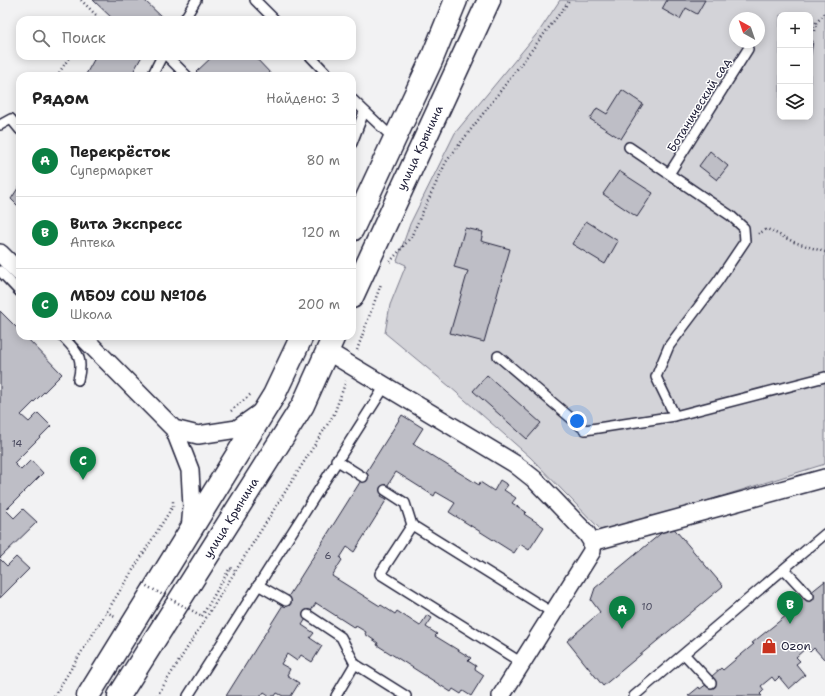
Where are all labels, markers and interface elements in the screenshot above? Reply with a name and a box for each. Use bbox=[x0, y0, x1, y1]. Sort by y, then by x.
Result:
north arrow bbox=[729, 12, 765, 48]
map controls bbox=[777, 12, 813, 120]
button: + bbox=[777, 12, 813, 48]
search box bbox=[16, 16, 356, 60]
icon: search bbox=[30, 27, 52, 49]
text: Поиск bbox=[62, 28, 106, 48]
button: − bbox=[777, 48, 813, 84]
street label: Ботанический сад bbox=[663, 54, 735, 155]
button: layers bbox=[777, 84, 813, 120]
text: Рядом bbox=[32, 87, 89, 109]
text: Найдено: 3 bbox=[266, 90, 340, 107]
street label: улица Крынина bbox=[393, 102, 447, 193]
text: Перекрёсток bbox=[70, 142, 170, 162]
text: A bbox=[40, 152, 50, 169]
text: 80 m bbox=[306, 152, 340, 169]
text: Супермаркет bbox=[70, 162, 153, 179]
text: Вита Экспресс bbox=[70, 214, 183, 234]
text: B bbox=[41, 224, 49, 241]
text: 120 m bbox=[302, 224, 340, 241]
text: Аптека bbox=[70, 234, 115, 251]
text: МБОУ СОШ №106 bbox=[70, 286, 207, 306]
text: C bbox=[41, 296, 49, 313]
text: 200 m bbox=[298, 296, 340, 313]
text: Школа bbox=[70, 306, 112, 323]
your location bbox=[567, 411, 587, 431]
house number: 14 bbox=[12, 437, 22, 450]
pin: C bbox=[70, 447, 96, 480]
street label: улица Крынина bbox=[200, 474, 263, 561]
house number: 6 bbox=[325, 549, 332, 562]
pin: B bbox=[777, 591, 803, 624]
pin: A bbox=[609, 596, 635, 629]
house number: 10 bbox=[642, 600, 652, 613]
shop icon: Ozon bbox=[760, 637, 778, 655]
place label: Ozon bbox=[781, 638, 811, 654]

